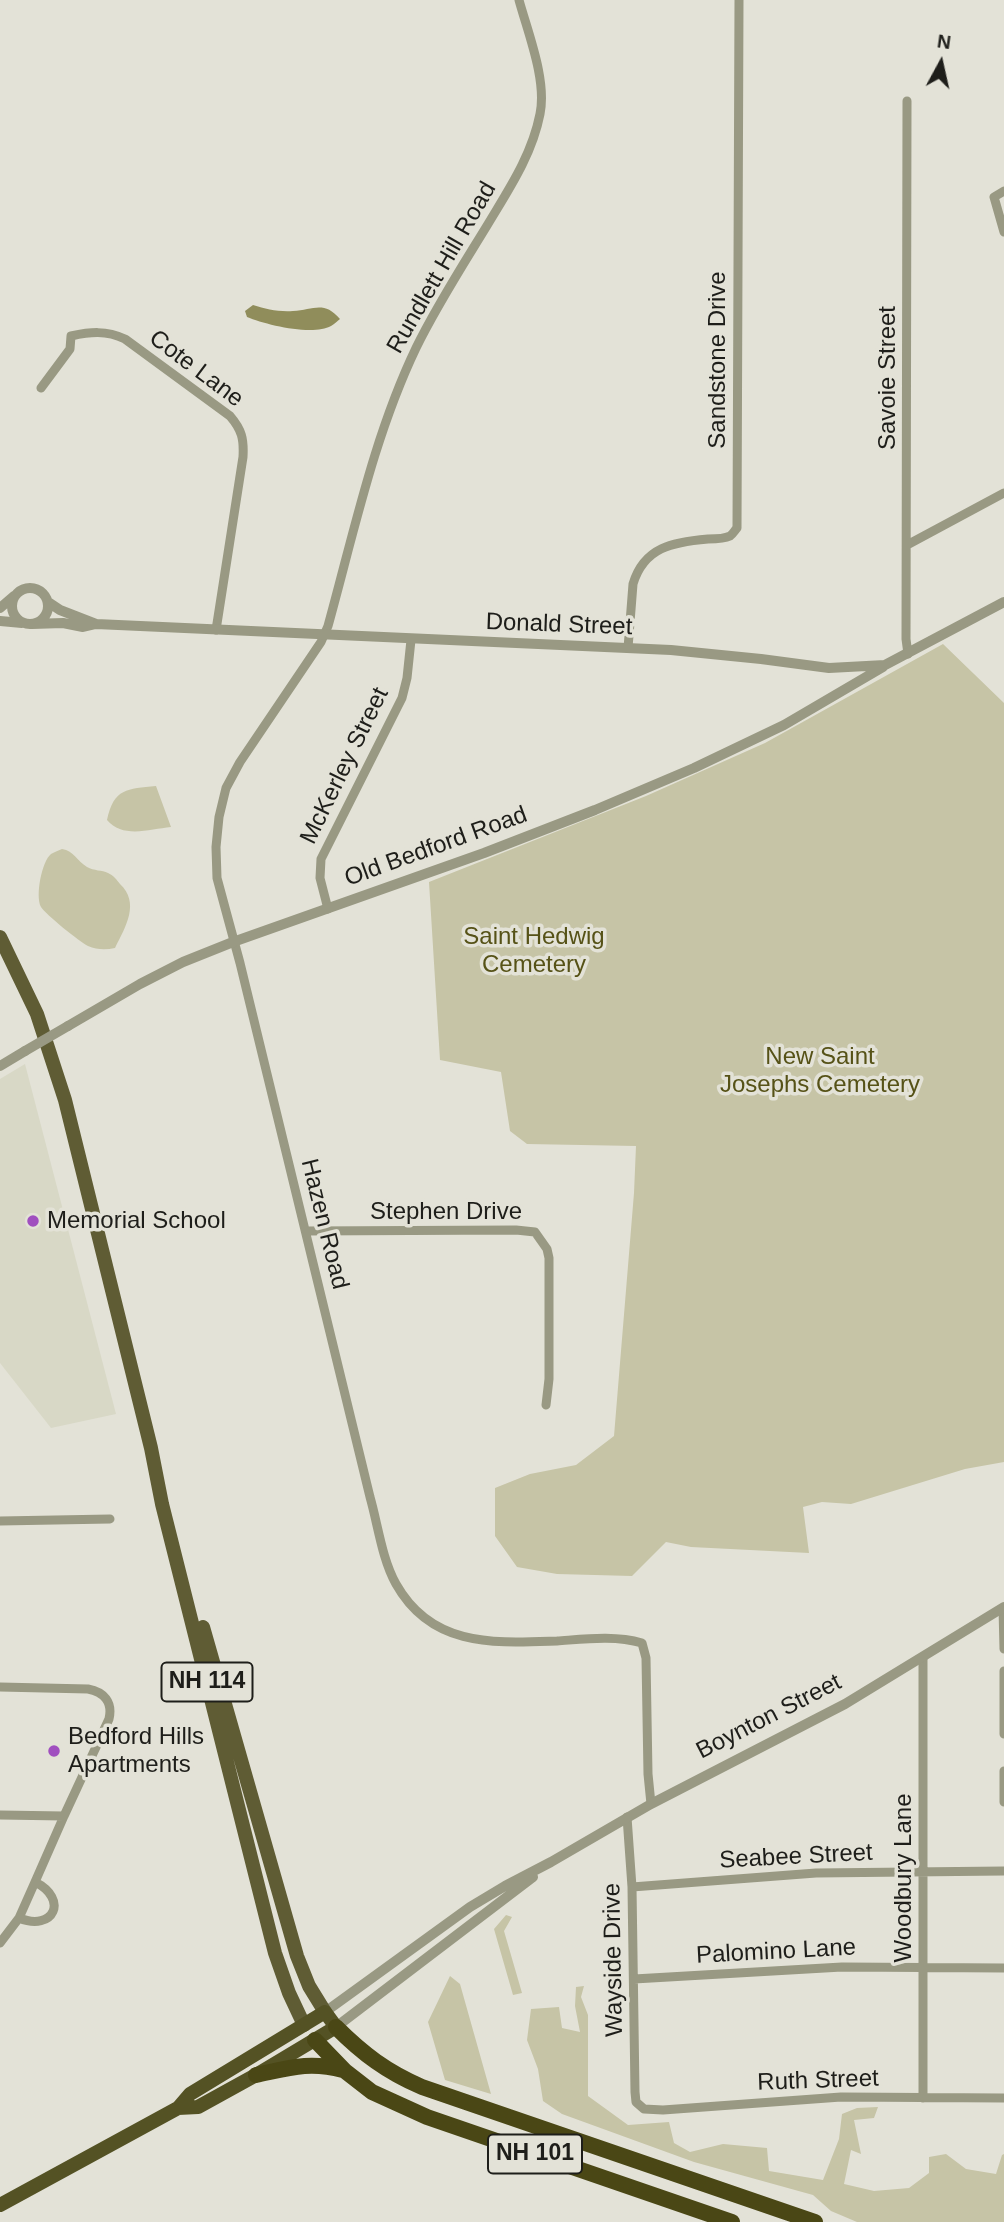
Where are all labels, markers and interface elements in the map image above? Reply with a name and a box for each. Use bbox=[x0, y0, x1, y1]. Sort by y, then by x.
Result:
north arrow bbox=[906, 28, 976, 98]
text: N bbox=[936, 30, 952, 53]
street label: Rundlett Hill Road bbox=[381, 177, 503, 359]
street label: Sandstone Drive bbox=[704, 271, 732, 449]
street label: Savoie Street bbox=[874, 306, 902, 450]
street label: Cote Lane bbox=[143, 324, 249, 414]
street label: Donald Street bbox=[485, 608, 633, 642]
street label: McKerley Street bbox=[295, 683, 395, 849]
street label: Old Bedford Road bbox=[341, 801, 531, 893]
park label: Saint Hedwig Cemetery bbox=[463, 923, 605, 979]
park label: New Saint Josephs Cemetery bbox=[720, 1043, 920, 1099]
street label: Hazen Road bbox=[294, 1156, 354, 1292]
street label: Stephen Drive bbox=[370, 1198, 522, 1226]
place label: Memorial School bbox=[47, 1207, 226, 1235]
marker: Memorial School bbox=[25, 1213, 41, 1229]
road number: NH 114 bbox=[162, 1662, 252, 1702]
street label: Boynton Street bbox=[692, 1668, 846, 1766]
place label: Bedford Hills Apartments bbox=[68, 1723, 204, 1779]
marker: Bedford Hills Apartments bbox=[46, 1743, 62, 1759]
street label: Woodbury Lane bbox=[890, 1793, 918, 1963]
street label: Seabee Street bbox=[719, 1839, 873, 1875]
street label: Wayside Drive bbox=[598, 1883, 630, 2037]
street label: Palomino Lane bbox=[695, 1933, 857, 1971]
street label: Ruth Street bbox=[757, 2064, 879, 2098]
road number: NH 101 bbox=[488, 2134, 582, 2174]

